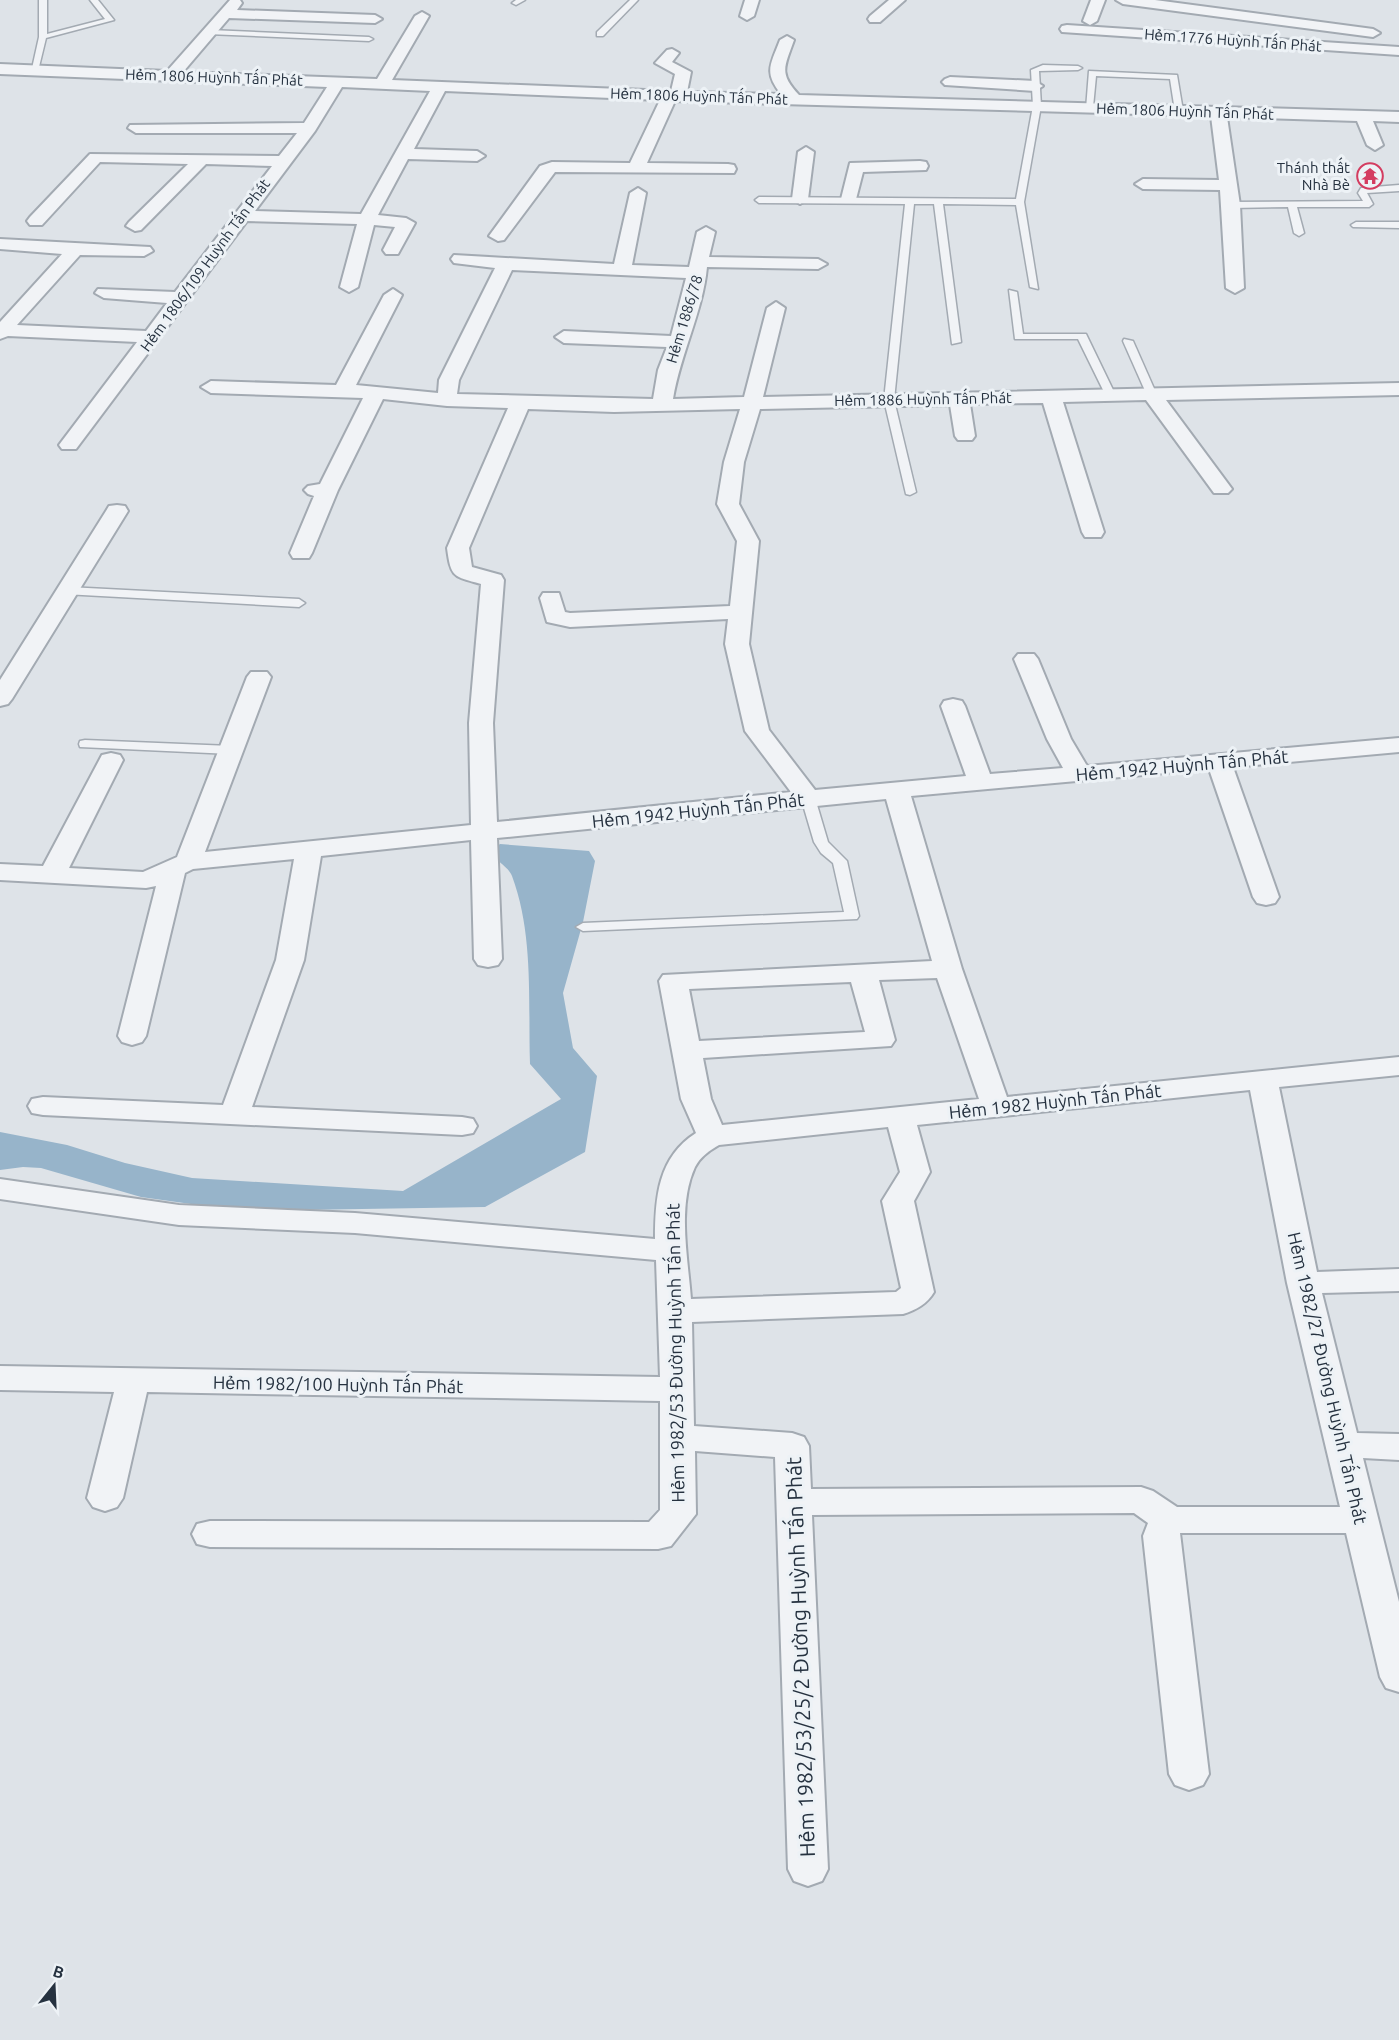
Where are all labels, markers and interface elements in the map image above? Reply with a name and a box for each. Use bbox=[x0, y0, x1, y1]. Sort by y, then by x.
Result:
street label: Hẻm 1776 Huỳnh Tấn Phát bbox=[1144, 24, 1323, 55]
street label: Hẻm 1806 Huỳnh Tấn Phát bbox=[125, 64, 303, 89]
street label: Hẻm 1806 Huỳnh Tấn Phát bbox=[610, 83, 788, 108]
street label: Hẻm 1806 Huỳnh Tấn Phát bbox=[1096, 98, 1274, 123]
place label: Thánh thất Nhà Bè bbox=[1277, 157, 1350, 193]
temple icon: Thánh thất Nhà Bè bbox=[1355, 161, 1385, 191]
street label: Hẻm 1806/109 Huỳnh Tấn Phát bbox=[135, 174, 273, 354]
street label: Hẻm 1886/78 bbox=[662, 273, 706, 365]
street label: Hẻm 1886 Huỳnh Tấn Phát bbox=[834, 387, 1012, 409]
street label: Hẻm 1942 Huỳnh Tấn Phát bbox=[1075, 743, 1289, 784]
street label: Hẻm 1942 Huỳnh Tấn Phát bbox=[591, 786, 805, 831]
street label: Hẻm 1982 Huỳnh Tấn Phát bbox=[948, 1077, 1162, 1122]
street label: Hẻm 1982/53 Đường Huỳnh Tấn Phát bbox=[660, 1203, 688, 1503]
street label: Hẻm 1982/27 Đường Huỳnh Tấn Phát bbox=[1285, 1229, 1374, 1526]
street label: Hẻm 1982/100 Huỳnh Tấn Phát bbox=[213, 1369, 463, 1396]
street label: Hẻm 1982/53/25/2 Đường Huỳnh Tấn Phát bbox=[779, 1457, 819, 1857]
north arrow bbox=[24, 1956, 84, 2016]
text: B bbox=[51, 1962, 66, 1982]

